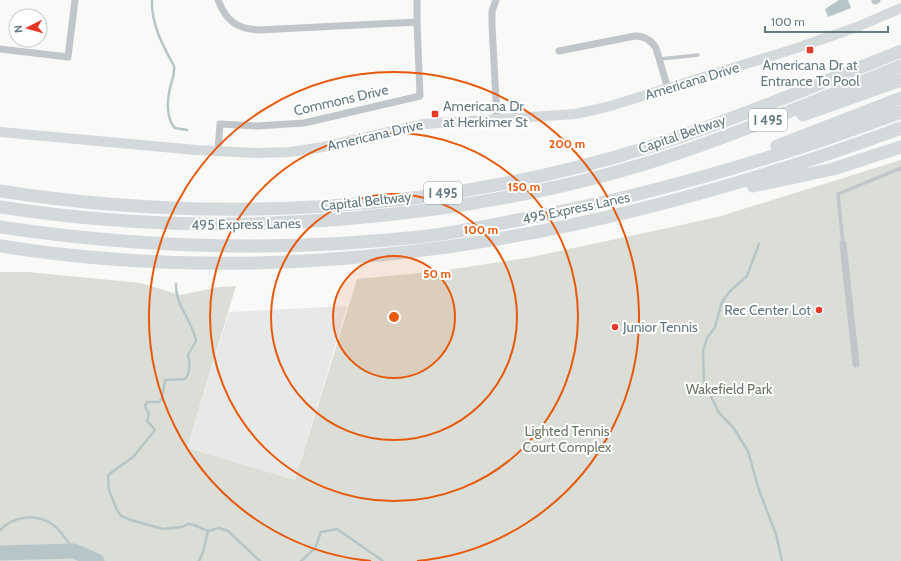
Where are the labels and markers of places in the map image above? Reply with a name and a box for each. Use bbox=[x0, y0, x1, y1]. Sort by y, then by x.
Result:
marker: Americana Dr at Entrance To Pool bbox=[805, 45, 815, 55]
place label: Americana Dr at Entrance To Pool bbox=[760, 56, 860, 90]
place label: Americana Dr at Herkimer St bbox=[443, 97, 528, 131]
marker: Americana Dr at Herkimer St bbox=[430, 109, 440, 119]
place label: Rec Center Lot bbox=[724, 301, 811, 319]
marker: Rec Center Lot bbox=[814, 305, 824, 315]
centre of rings bbox=[387, 310, 401, 324]
place label: Junior Tennis bbox=[622, 318, 698, 336]
marker: Junior Tennis bbox=[610, 322, 620, 332]

